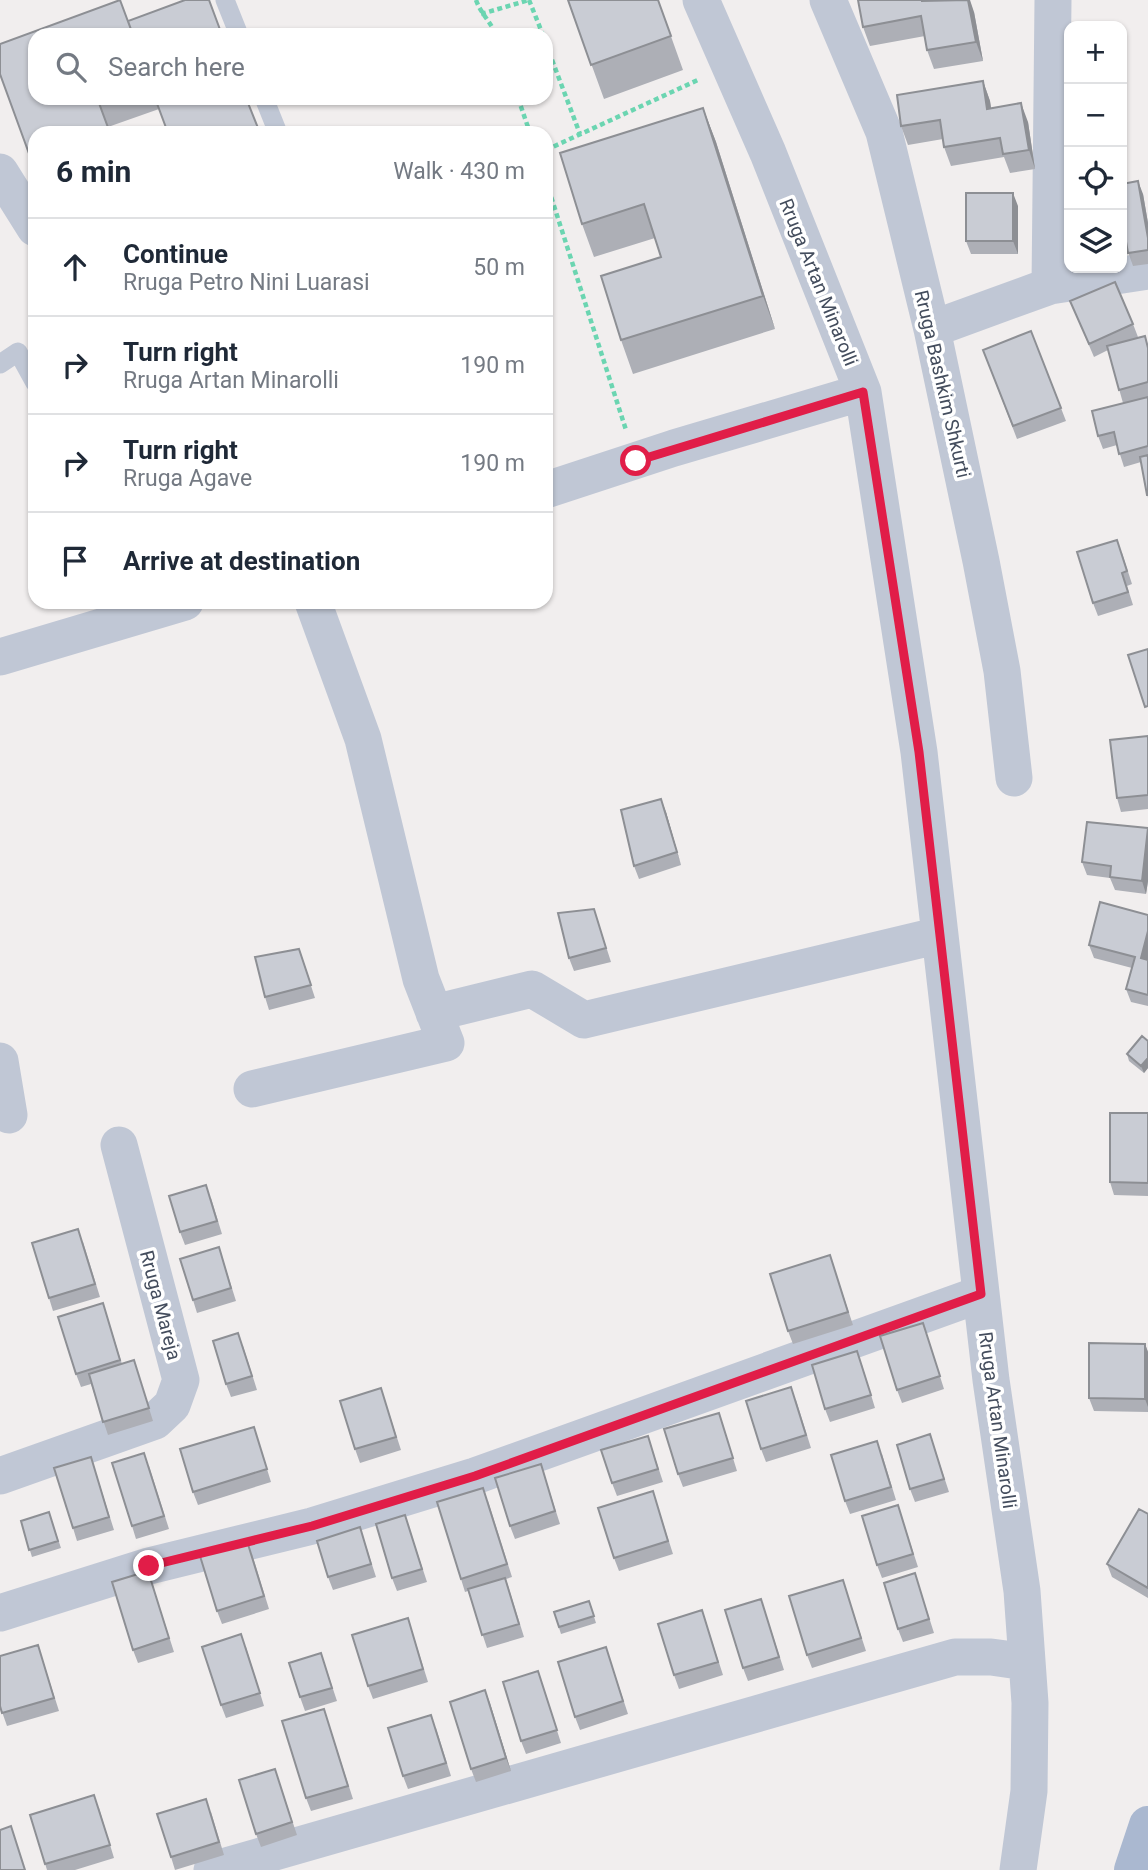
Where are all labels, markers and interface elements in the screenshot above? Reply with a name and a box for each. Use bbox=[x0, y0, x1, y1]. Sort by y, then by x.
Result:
map controls bbox=[1064, 21, 1127, 273]
button: + bbox=[1064, 21, 1127, 84]
search box bbox=[28, 28, 553, 105]
icon: search bbox=[52, 48, 90, 86]
text: Search here bbox=[108, 52, 245, 82]
button: − bbox=[1064, 84, 1127, 147]
button: locate bbox=[1064, 147, 1127, 210]
text: 6 min bbox=[56, 154, 131, 189]
text: Walk · 430 m bbox=[393, 158, 525, 185]
street label: Rruga Artan Minarolli bbox=[774, 195, 863, 369]
button: layers bbox=[1064, 210, 1127, 273]
text: Continue bbox=[123, 239, 228, 269]
icon: ahead bbox=[56, 248, 94, 286]
text: 50 m bbox=[473, 254, 525, 281]
text: Rruga Petro Nini Luarasi bbox=[123, 269, 370, 296]
street label: Rruga Bashkim Shkurti bbox=[910, 288, 975, 480]
text: Turn right bbox=[123, 337, 238, 367]
icon: right bbox=[56, 346, 94, 384]
text: 190 m bbox=[460, 352, 525, 379]
text: Rruga Artan Minarolli bbox=[123, 367, 339, 394]
text: Turn right bbox=[123, 435, 238, 465]
icon: right bbox=[56, 444, 94, 482]
route start bbox=[620, 445, 651, 476]
text: 190 m bbox=[460, 450, 525, 477]
text: Rruga Agave bbox=[123, 465, 252, 492]
icon: arrive bbox=[56, 542, 94, 580]
text: Arrive at destination bbox=[123, 546, 360, 576]
street label: Rruga Mareja bbox=[135, 1248, 186, 1362]
street label: Rruga Artan Minarolli bbox=[974, 1330, 1021, 1510]
route end bbox=[133, 1550, 164, 1581]

